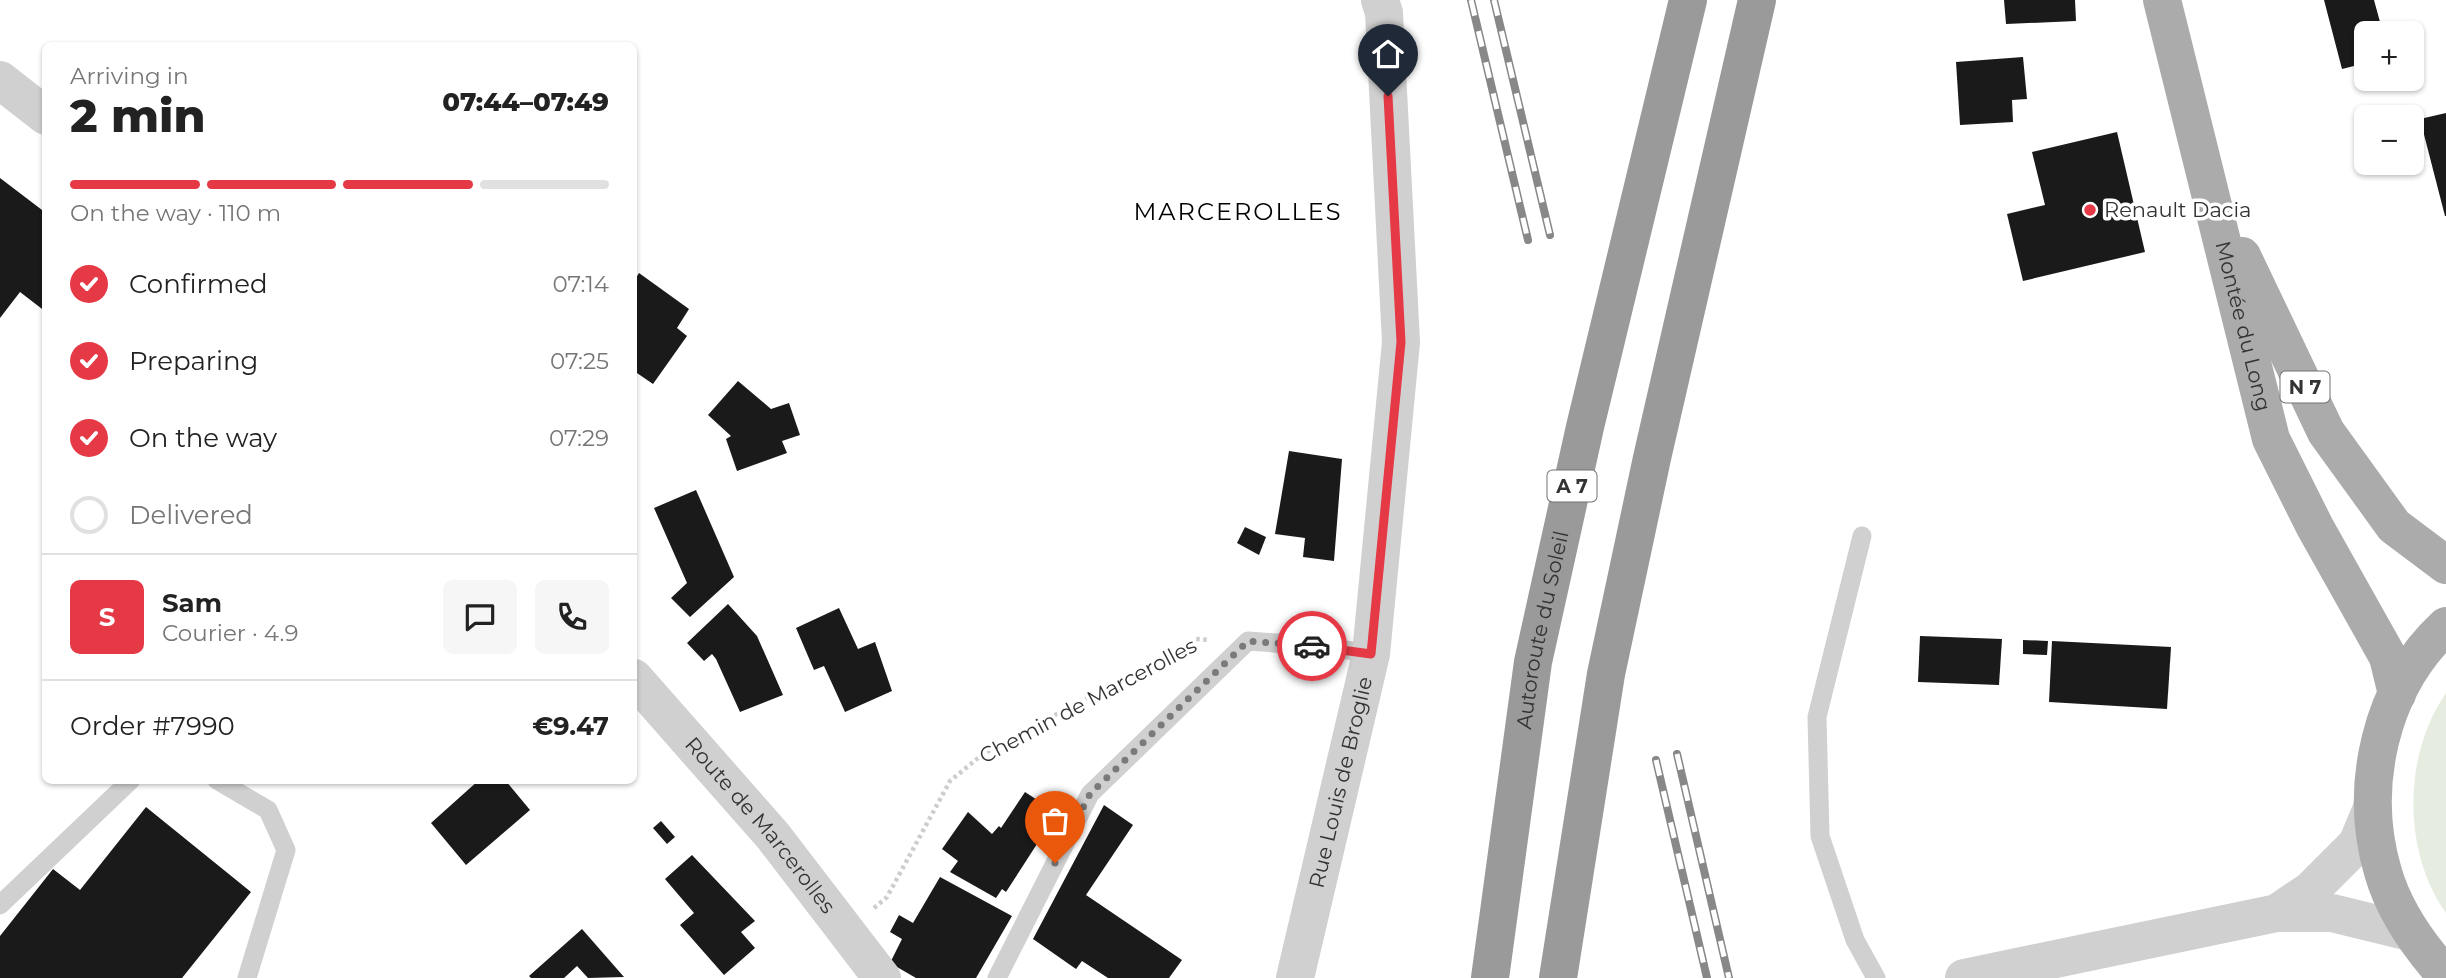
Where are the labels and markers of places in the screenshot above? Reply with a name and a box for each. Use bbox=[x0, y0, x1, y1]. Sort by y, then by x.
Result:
pin bbox=[1358, 24, 1418, 96]
place label: Renault Dacia bbox=[2104, 197, 2252, 222]
marker: Renault Dacia bbox=[2082, 202, 2098, 218]
pin bbox=[1025, 791, 1085, 863]

